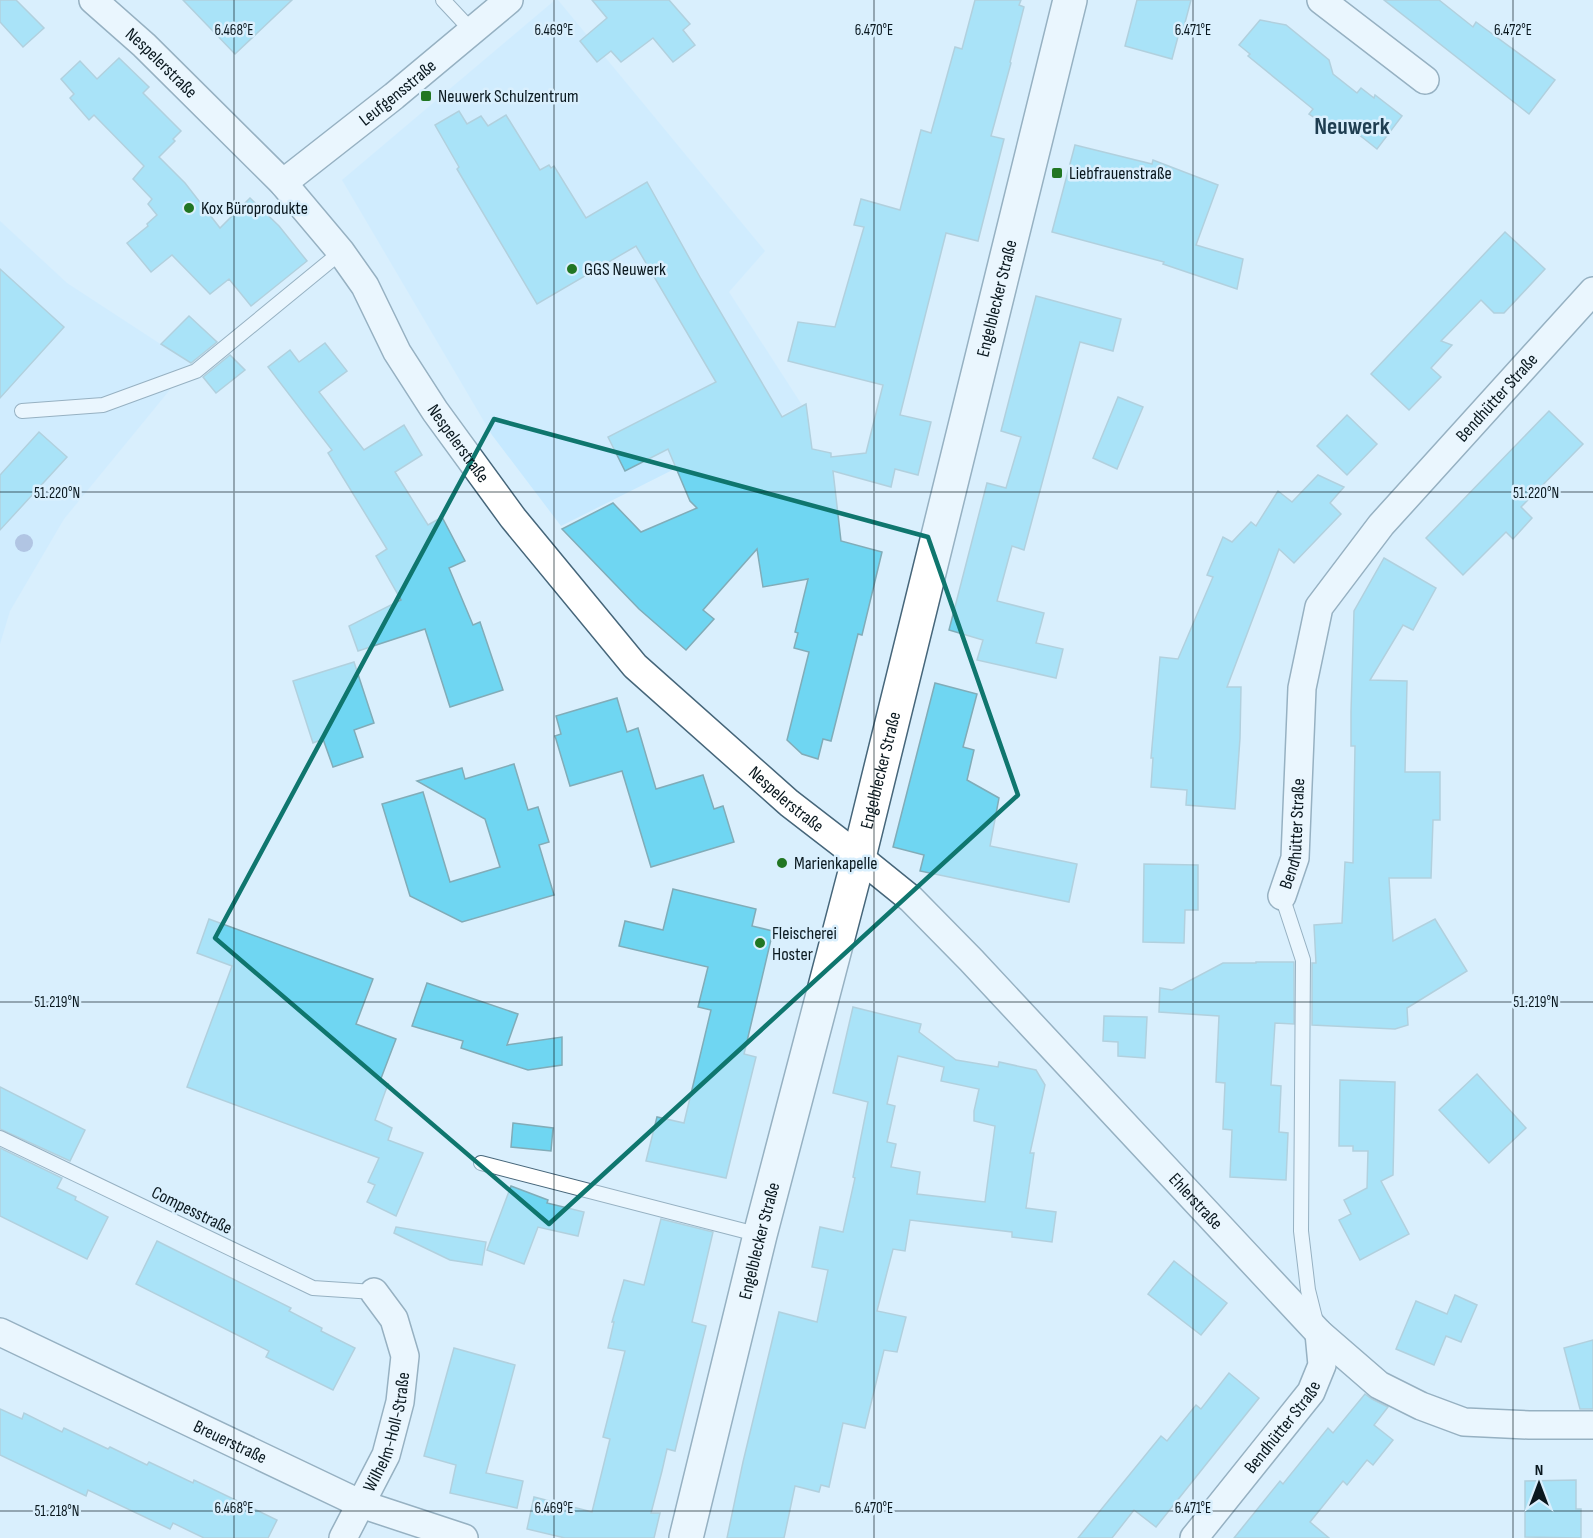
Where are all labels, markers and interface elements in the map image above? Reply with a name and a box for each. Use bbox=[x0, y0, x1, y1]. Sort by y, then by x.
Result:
text: 6.468°E bbox=[215, 21, 253, 40]
text: 6.469°E bbox=[534, 21, 574, 40]
text: 6.470°E bbox=[855, 21, 893, 40]
text: 6.471°E bbox=[1175, 21, 1211, 40]
text: 6.472°E bbox=[1494, 21, 1532, 40]
street label: Nespelerstraße bbox=[121, 24, 201, 103]
street label: Leufgensstraße bbox=[355, 55, 441, 130]
place label: Neuwerk Schulzentrum bbox=[438, 86, 579, 107]
marker: Neuwerk Schulzentrum bbox=[419, 89, 433, 103]
district label: Neuwerk bbox=[1314, 112, 1390, 141]
place label: Liebfrauenstraße bbox=[1069, 163, 1172, 184]
marker: Liebfrauenstraße bbox=[1050, 166, 1064, 180]
place label: Kox Büroprodukte bbox=[201, 198, 308, 219]
marker: Kox Büroprodukte bbox=[182, 201, 196, 215]
street label: Engelblecker Straße bbox=[973, 238, 1022, 359]
place label: GGS Neuwerk bbox=[584, 259, 666, 280]
marker: GGS Neuwerk bbox=[565, 262, 579, 276]
street label: Bendhütter Straße bbox=[1452, 349, 1542, 446]
street label: Nespelerstraße bbox=[422, 401, 494, 487]
text: 51.220°N bbox=[34, 484, 80, 503]
text: 51.220°N bbox=[1513, 484, 1559, 503]
street label: Engelblecker Straße bbox=[856, 710, 905, 831]
street label: Nespelerstraße bbox=[744, 762, 828, 837]
street label: Bendhütter Straße bbox=[1275, 778, 1309, 892]
place label: Marienkapelle bbox=[794, 853, 878, 874]
marker: Marienkapelle bbox=[775, 856, 789, 870]
place label: Fleischerei Hoster bbox=[772, 923, 837, 965]
marker: Fleischerei Hoster bbox=[753, 936, 767, 950]
text: 51.219°N bbox=[34, 993, 80, 1012]
text: 51.219°N bbox=[1513, 993, 1559, 1012]
street label: Ehlerstraße bbox=[1164, 1169, 1227, 1234]
street label: Engelblecker Straße bbox=[735, 1180, 784, 1302]
street label: Compesstraße bbox=[148, 1182, 236, 1239]
street label: Wilhelm-Holl-Straße bbox=[359, 1371, 414, 1495]
street label: Bendhütter Straße bbox=[1240, 1378, 1325, 1478]
street label: Breuerstraße bbox=[190, 1416, 270, 1468]
north arrow bbox=[1509, 1454, 1569, 1514]
text: N bbox=[1535, 1461, 1543, 1480]
text: 6.468°E bbox=[215, 1499, 253, 1518]
text: 6.469°E bbox=[534, 1499, 574, 1518]
text: 6.470°E bbox=[855, 1499, 893, 1518]
text: 6.471°E bbox=[1175, 1499, 1211, 1518]
text: 51.218°N bbox=[35, 1502, 79, 1521]

